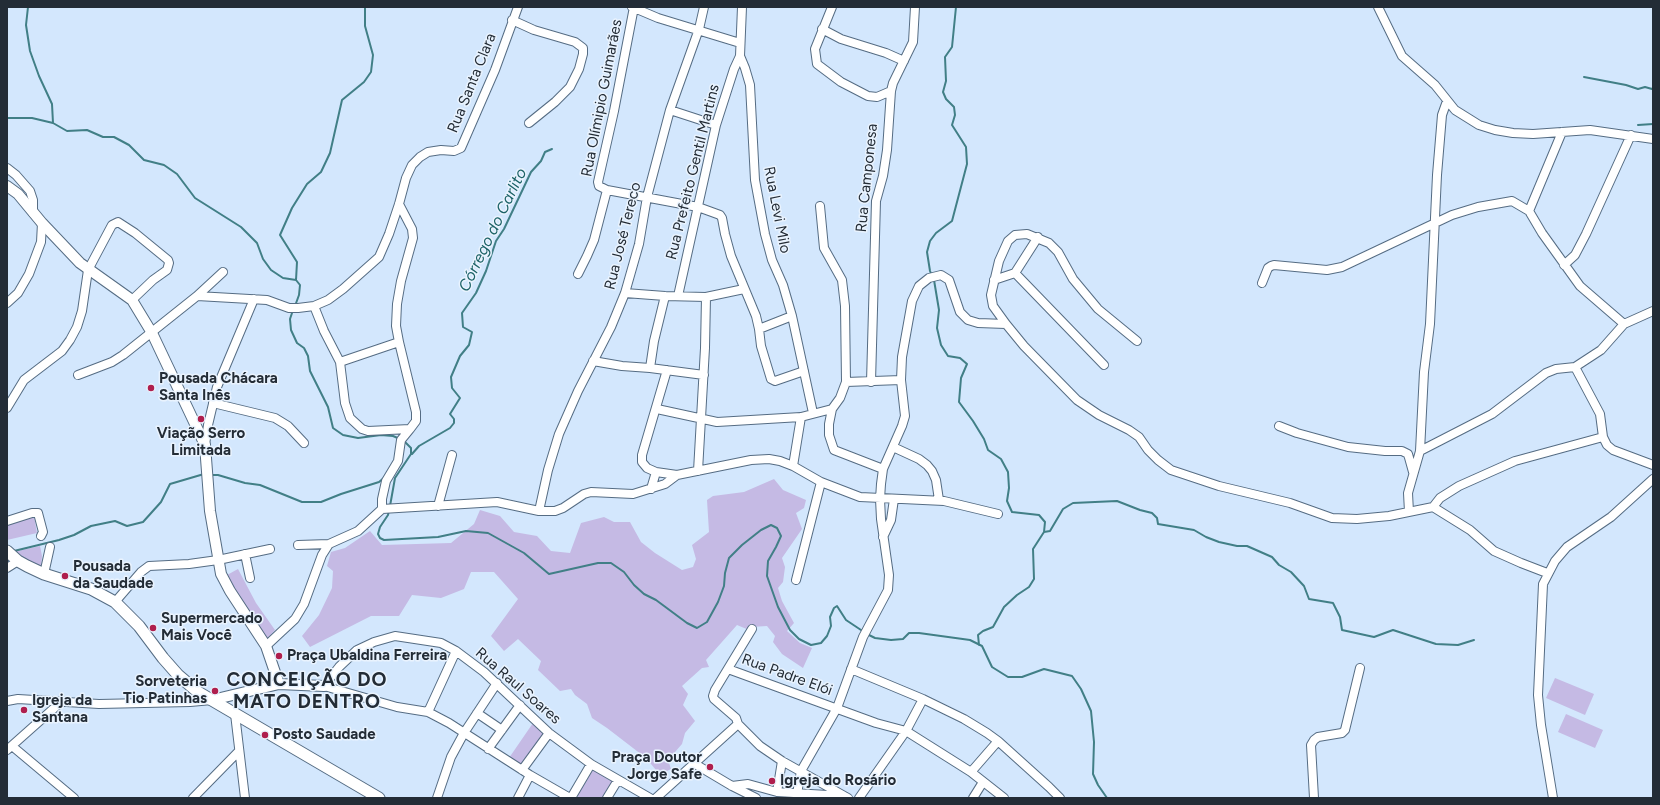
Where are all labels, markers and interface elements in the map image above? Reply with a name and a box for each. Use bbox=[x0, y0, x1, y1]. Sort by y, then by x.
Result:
street label: Rua Olímipio Guimarães bbox=[578, 18, 626, 178]
street label: Rua Santa Clara bbox=[444, 31, 500, 135]
street label: Rua Prefeito Gentil Martins bbox=[662, 82, 724, 262]
street label: Rua Camponesa bbox=[852, 123, 882, 233]
water label: Córrego do Carlito bbox=[455, 165, 531, 295]
street label: Rua Levi Milo bbox=[760, 165, 794, 255]
street label: Rua José Tereco bbox=[601, 180, 645, 292]
place label: Pousada Chácara Santa Inês bbox=[159, 370, 278, 405]
marker: Pousada Chácara Santa Inês bbox=[146, 383, 156, 393]
marker: Viação Serro Limitada bbox=[196, 414, 206, 424]
place label: Viação Serro Limitada bbox=[157, 425, 245, 460]
place label: Pousada da Saudade bbox=[73, 558, 153, 593]
marker: Pousada da Saudade bbox=[60, 571, 70, 581]
place label: Supermercado Mais Você bbox=[161, 610, 263, 645]
marker: Supermercado Mais Você bbox=[148, 623, 158, 633]
street label: Rua Raul Soares bbox=[472, 644, 564, 728]
place label: Praça Ubaldina Ferreira bbox=[287, 647, 447, 665]
street label: Rua Padre Elói bbox=[739, 650, 835, 700]
marker: Praça Ubaldina Ferreira bbox=[274, 651, 284, 661]
district label: CONCEIÇÃO DO MATO DENTRO bbox=[227, 669, 387, 713]
place label: Sorveteria Tio Patinhas bbox=[123, 673, 207, 708]
marker: Sorveteria Tio Patinhas bbox=[210, 686, 220, 696]
place label: Igreja da Santana bbox=[32, 692, 92, 727]
marker: Igreja da Santana bbox=[19, 705, 29, 715]
place label: Posto Saudade bbox=[273, 726, 376, 744]
marker: Posto Saudade bbox=[260, 730, 270, 740]
place label: Praça Doutor Jorge Safe bbox=[612, 749, 702, 784]
marker: Praça Doutor Jorge Safe bbox=[705, 762, 715, 772]
place label: Igreja do Rosário bbox=[780, 772, 896, 790]
marker: Igreja do Rosário bbox=[767, 776, 777, 786]

